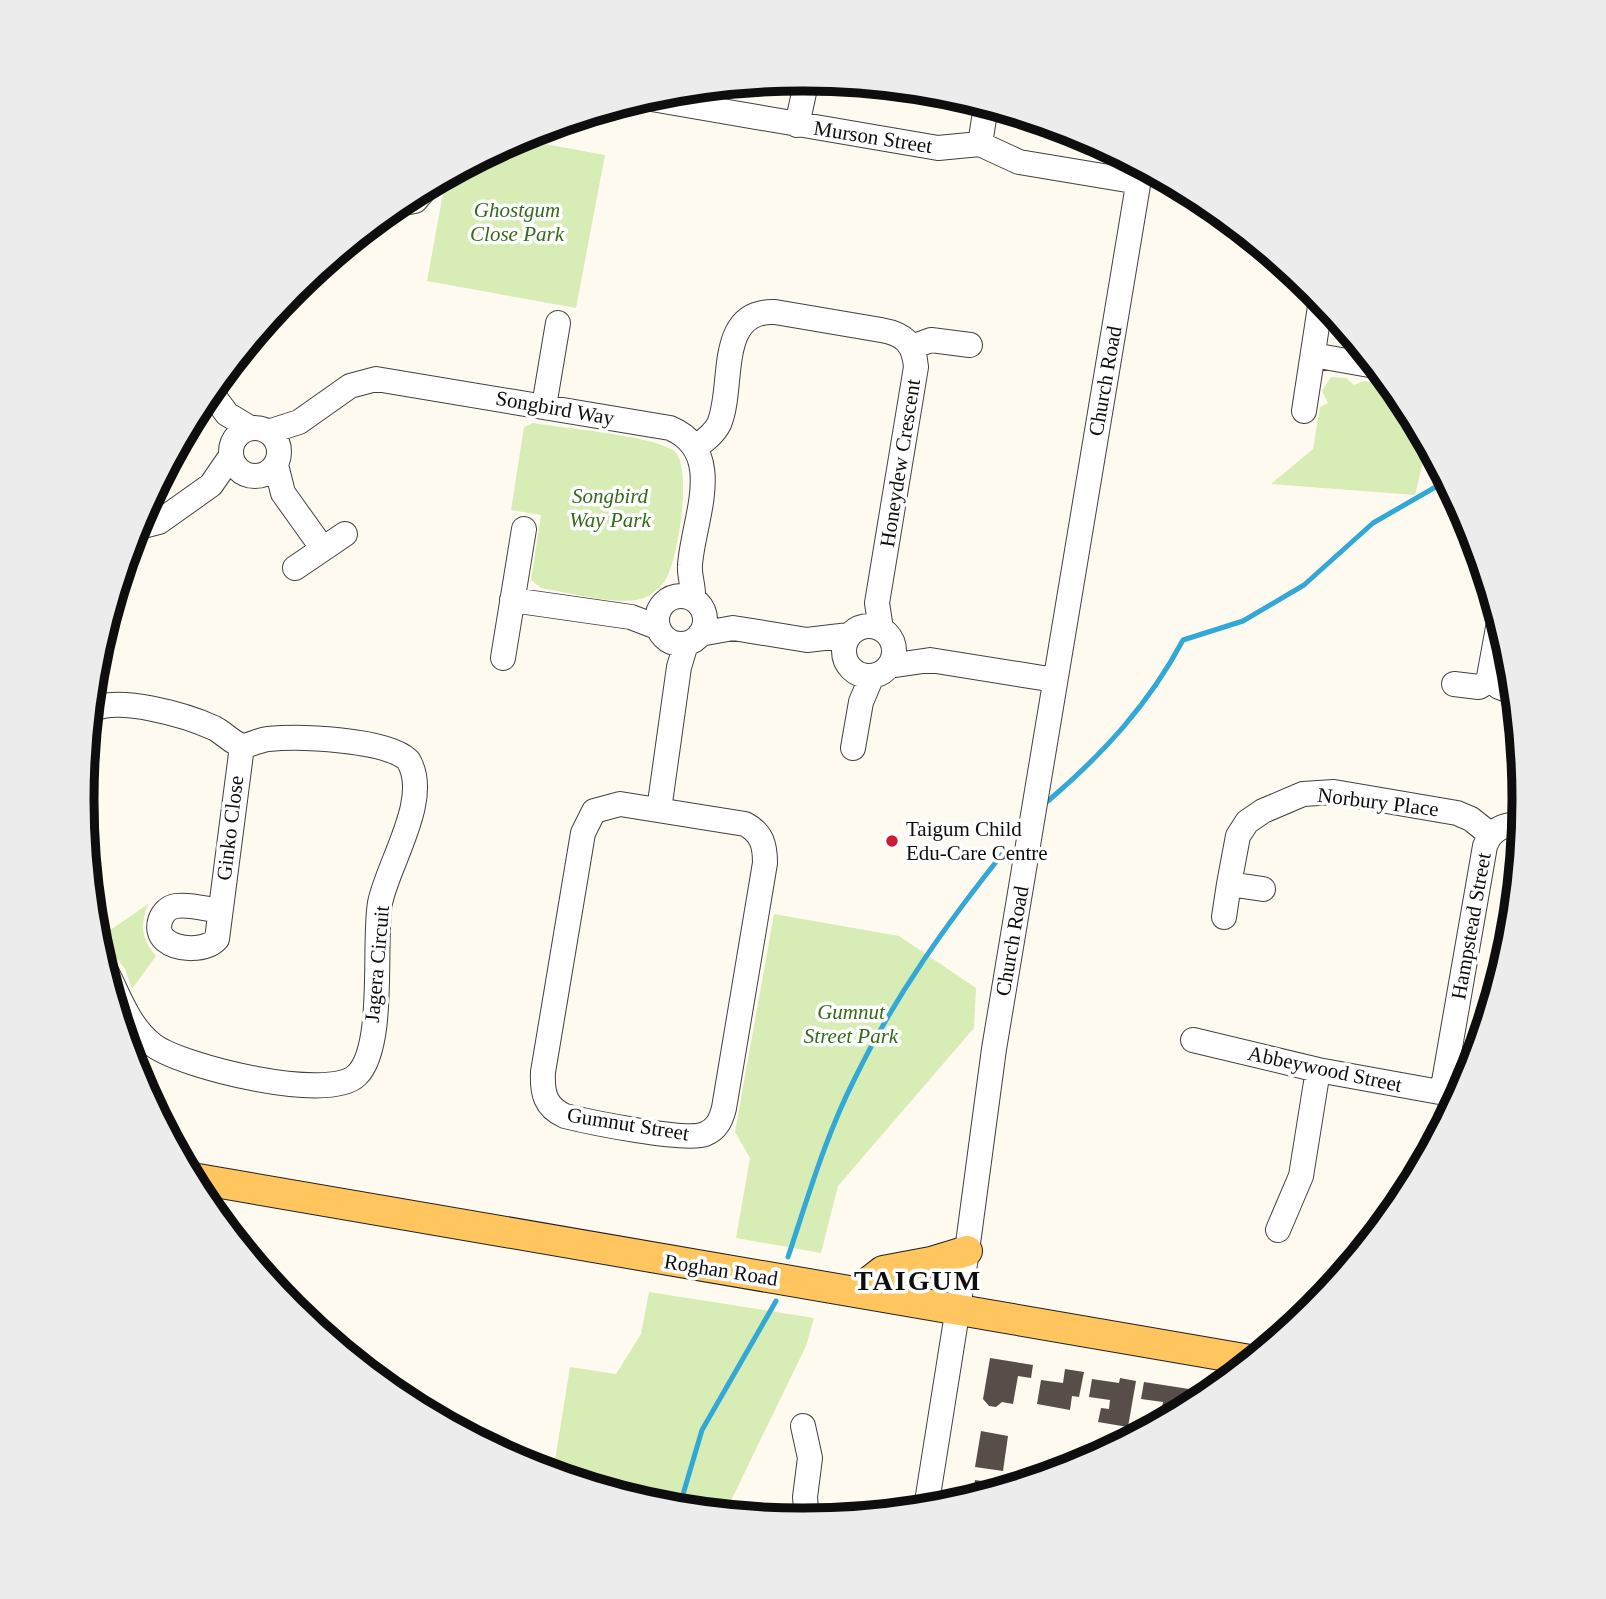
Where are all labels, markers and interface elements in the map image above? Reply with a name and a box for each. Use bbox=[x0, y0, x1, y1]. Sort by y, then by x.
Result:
street label: Murson Street bbox=[812, 116, 934, 158]
park label: Ghostgum Close Park bbox=[470, 198, 565, 246]
street label: Church Road bbox=[1084, 324, 1127, 438]
street label: Honeydew Crescent bbox=[875, 377, 925, 549]
street label: Songbird Way bbox=[494, 386, 617, 430]
park label: Songbird Way Park bbox=[569, 484, 651, 532]
street label: Ginko Close bbox=[212, 774, 248, 882]
street label: Norbury Place bbox=[1316, 783, 1440, 821]
place label: Taigum Child Edu-Care Centre bbox=[906, 817, 1048, 865]
marker: Taigum Child Edu-Care Centre bbox=[884, 833, 900, 849]
street label: Hampstead Street bbox=[1446, 851, 1496, 1001]
street label: Church Road bbox=[991, 884, 1034, 998]
street label: Jagera Circuit bbox=[360, 904, 394, 1023]
park label: Gumnut Street Park bbox=[804, 1000, 899, 1048]
street label: Abbeywood Street bbox=[1246, 1041, 1404, 1097]
street label: Gumnut Street bbox=[565, 1103, 691, 1146]
street label: Roghan Road bbox=[662, 1249, 780, 1291]
district label: TAIGUM bbox=[854, 1265, 982, 1296]

